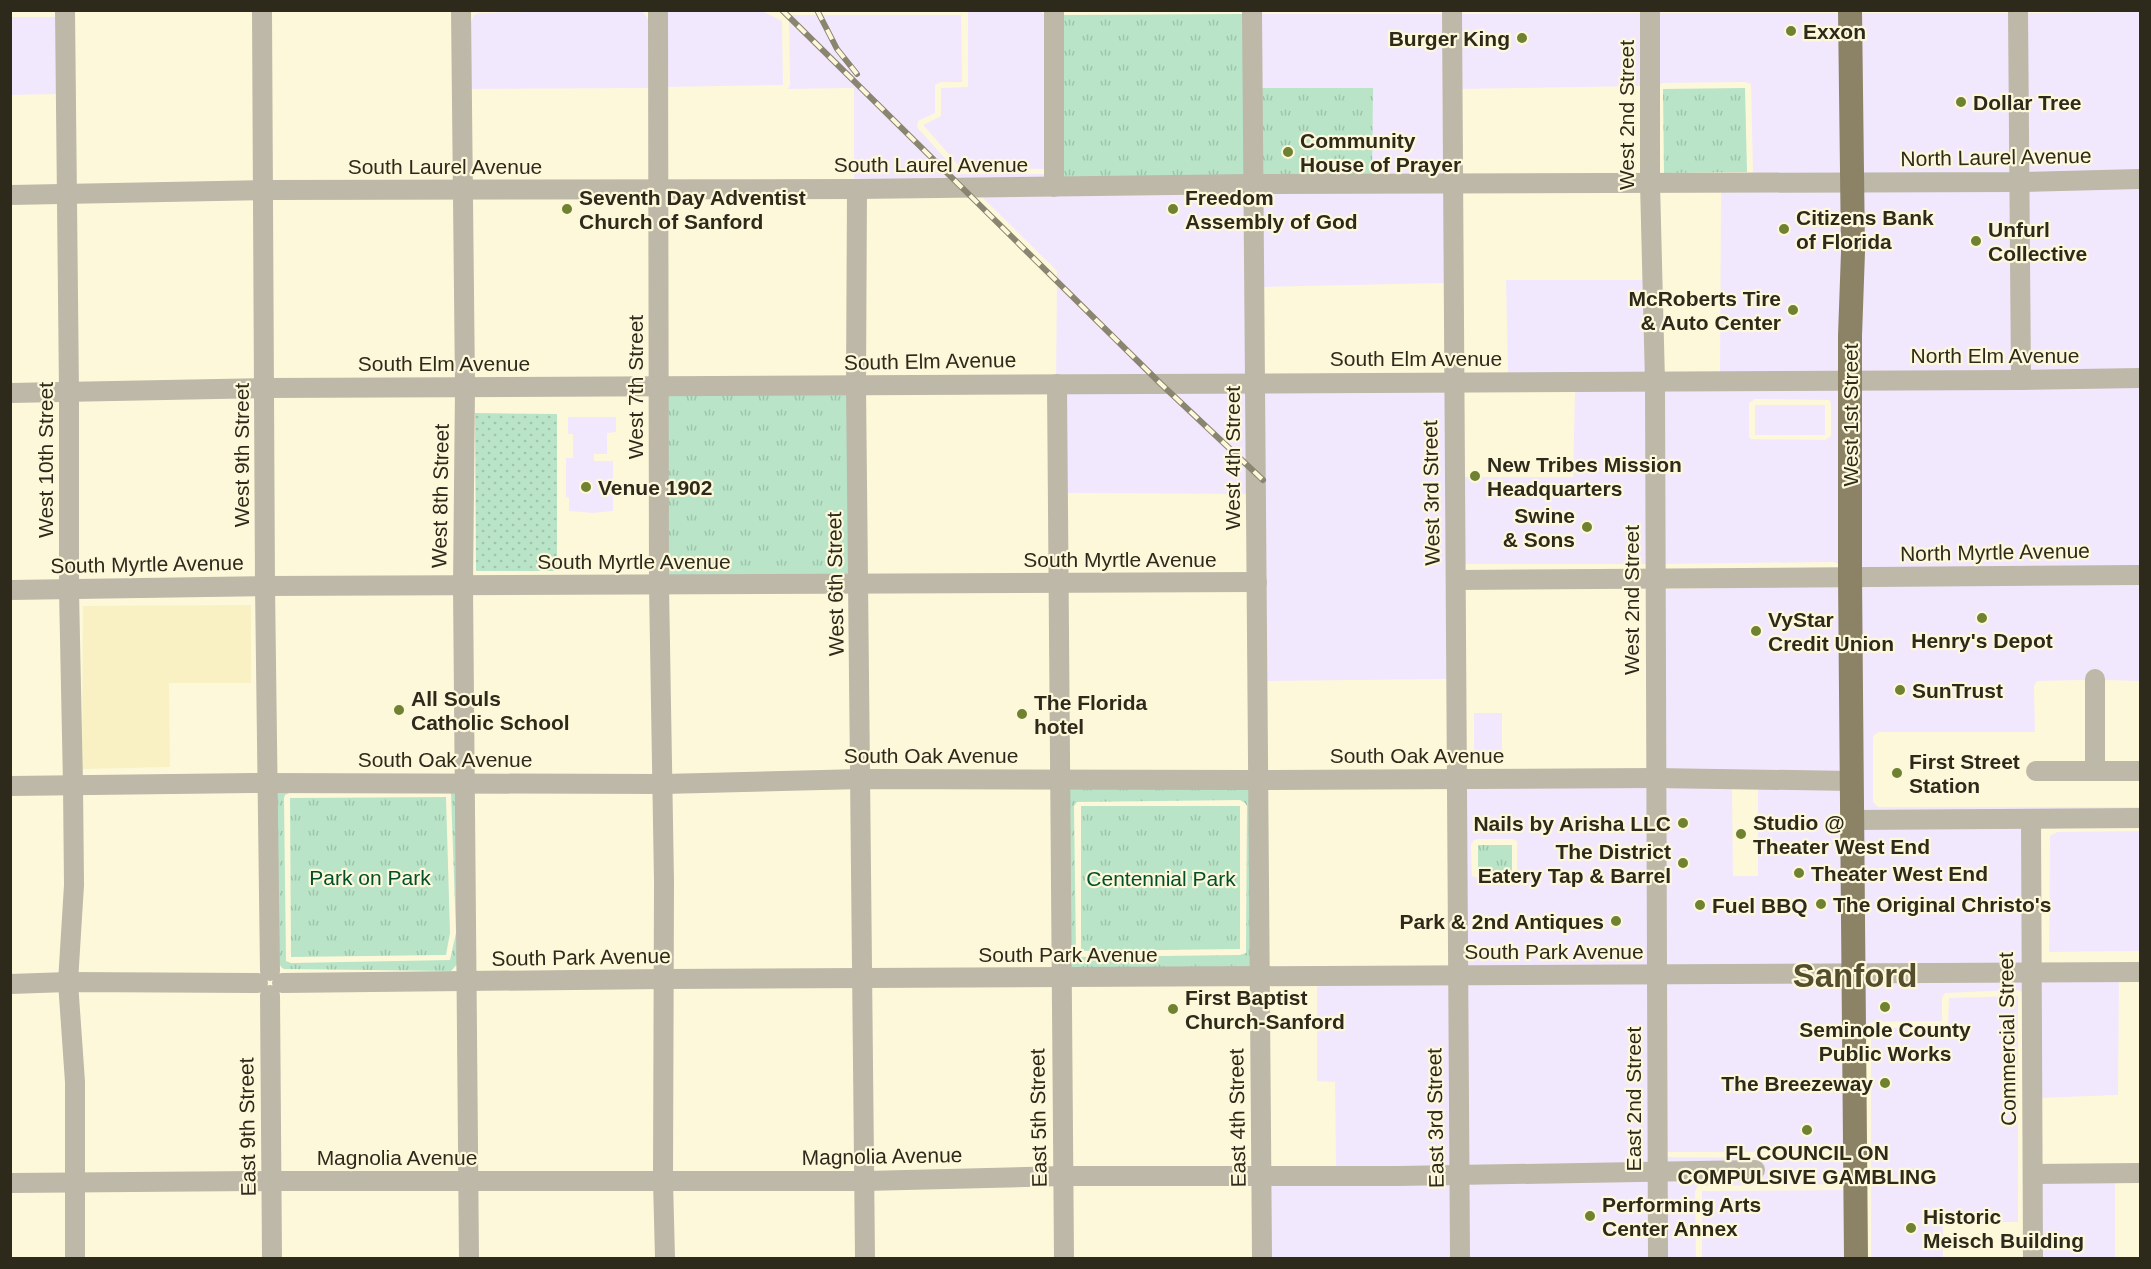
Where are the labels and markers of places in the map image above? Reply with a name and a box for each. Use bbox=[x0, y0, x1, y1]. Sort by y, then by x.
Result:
place label: Exxon bbox=[1803, 20, 1866, 43]
marker: Exxon bbox=[1784, 24, 1798, 38]
place label: Burger King bbox=[1389, 27, 1510, 50]
marker: Burger King bbox=[1515, 31, 1529, 45]
place label: Dollar Tree bbox=[1973, 91, 2082, 114]
marker: Dollar Tree bbox=[1954, 95, 1968, 109]
place label: Community House of Prayer bbox=[1300, 129, 1461, 176]
marker: Community House of Prayer bbox=[1281, 145, 1295, 159]
place label: Seventh Day Adventist Church of Sanford bbox=[579, 186, 806, 233]
place label: Freedom Assembly of God bbox=[1185, 186, 1358, 233]
marker: Seventh Day Adventist Church of Sanford bbox=[560, 202, 574, 216]
marker: Freedom Assembly of God bbox=[1166, 202, 1180, 216]
place label: Citizens Bank of Florida bbox=[1796, 206, 1934, 253]
place label: Unfurl Collective bbox=[1988, 218, 2087, 265]
marker: Citizens Bank of Florida bbox=[1777, 222, 1791, 236]
marker: Unfurl Collective bbox=[1969, 234, 1983, 248]
place label: McRoberts Tire & Auto Center bbox=[1629, 287, 1781, 334]
marker: McRoberts Tire & Auto Center bbox=[1786, 303, 1800, 317]
place label: New Tribes Mission Headquarters bbox=[1487, 453, 1682, 500]
marker: New Tribes Mission Headquarters bbox=[1468, 469, 1482, 483]
place label: Venue 1902 bbox=[598, 476, 712, 499]
marker: Venue 1902 bbox=[579, 480, 593, 494]
place label: Swine & Sons bbox=[1503, 504, 1575, 551]
marker: Swine & Sons bbox=[1580, 520, 1594, 534]
place label: VyStar Credit Union bbox=[1768, 608, 1894, 655]
marker: Henry's Depot bbox=[1975, 611, 1989, 625]
marker: VyStar Credit Union bbox=[1749, 624, 1763, 638]
place label: Henry's Depot bbox=[1911, 629, 2053, 652]
place label: SunTrust bbox=[1912, 679, 2003, 702]
marker: SunTrust bbox=[1893, 683, 1907, 697]
place label: All Souls Catholic School bbox=[411, 687, 570, 734]
place label: The Florida hotel bbox=[1034, 691, 1147, 738]
marker: All Souls Catholic School bbox=[392, 703, 406, 717]
marker: The Florida hotel bbox=[1015, 707, 1029, 721]
place label: First Street Station bbox=[1909, 750, 2020, 797]
marker: First Street Station bbox=[1890, 766, 1904, 780]
place label: Studio @ Theater West End bbox=[1753, 811, 1930, 858]
place label: Nails by Arisha LLC bbox=[1473, 812, 1671, 835]
marker: Nails by Arisha LLC bbox=[1676, 816, 1690, 830]
marker: Studio @ Theater West End bbox=[1734, 827, 1748, 841]
place label: The District Eatery Tap & Barrel bbox=[1478, 840, 1671, 887]
marker: The District Eatery Tap & Barrel bbox=[1676, 856, 1690, 870]
place label: Theater West End bbox=[1811, 862, 1988, 885]
marker: Theater West End bbox=[1792, 866, 1806, 880]
place label: The Original Christo's bbox=[1833, 893, 2052, 916]
place label: Fuel BBQ bbox=[1712, 894, 1808, 917]
marker: The Original Christo's bbox=[1814, 897, 1828, 911]
marker: Fuel BBQ bbox=[1693, 898, 1707, 912]
place label: Park & 2nd Antiques bbox=[1399, 910, 1604, 933]
marker: Park & 2nd Antiques bbox=[1609, 914, 1623, 928]
place label: First Baptist Church-Sanford bbox=[1185, 986, 1345, 1033]
marker: Seminole County Public Works bbox=[1878, 1000, 1892, 1014]
marker: First Baptist Church-Sanford bbox=[1166, 1002, 1180, 1016]
place label: Seminole County Public Works bbox=[1799, 1018, 1971, 1065]
place label: The Breezeway bbox=[1721, 1072, 1873, 1095]
marker: The Breezeway bbox=[1878, 1076, 1892, 1090]
marker: FL COUNCIL ON COMPULSIVE GAMBLING bbox=[1800, 1123, 1814, 1137]
place label: FL COUNCIL ON COMPULSIVE GAMBLING bbox=[1677, 1141, 1937, 1188]
place label: Performing Arts Center Annex bbox=[1602, 1193, 1761, 1240]
place label: Historic Meisch Building bbox=[1923, 1205, 2084, 1252]
marker: Performing Arts Center Annex bbox=[1583, 1209, 1597, 1223]
marker: Historic Meisch Building bbox=[1904, 1221, 1918, 1235]

